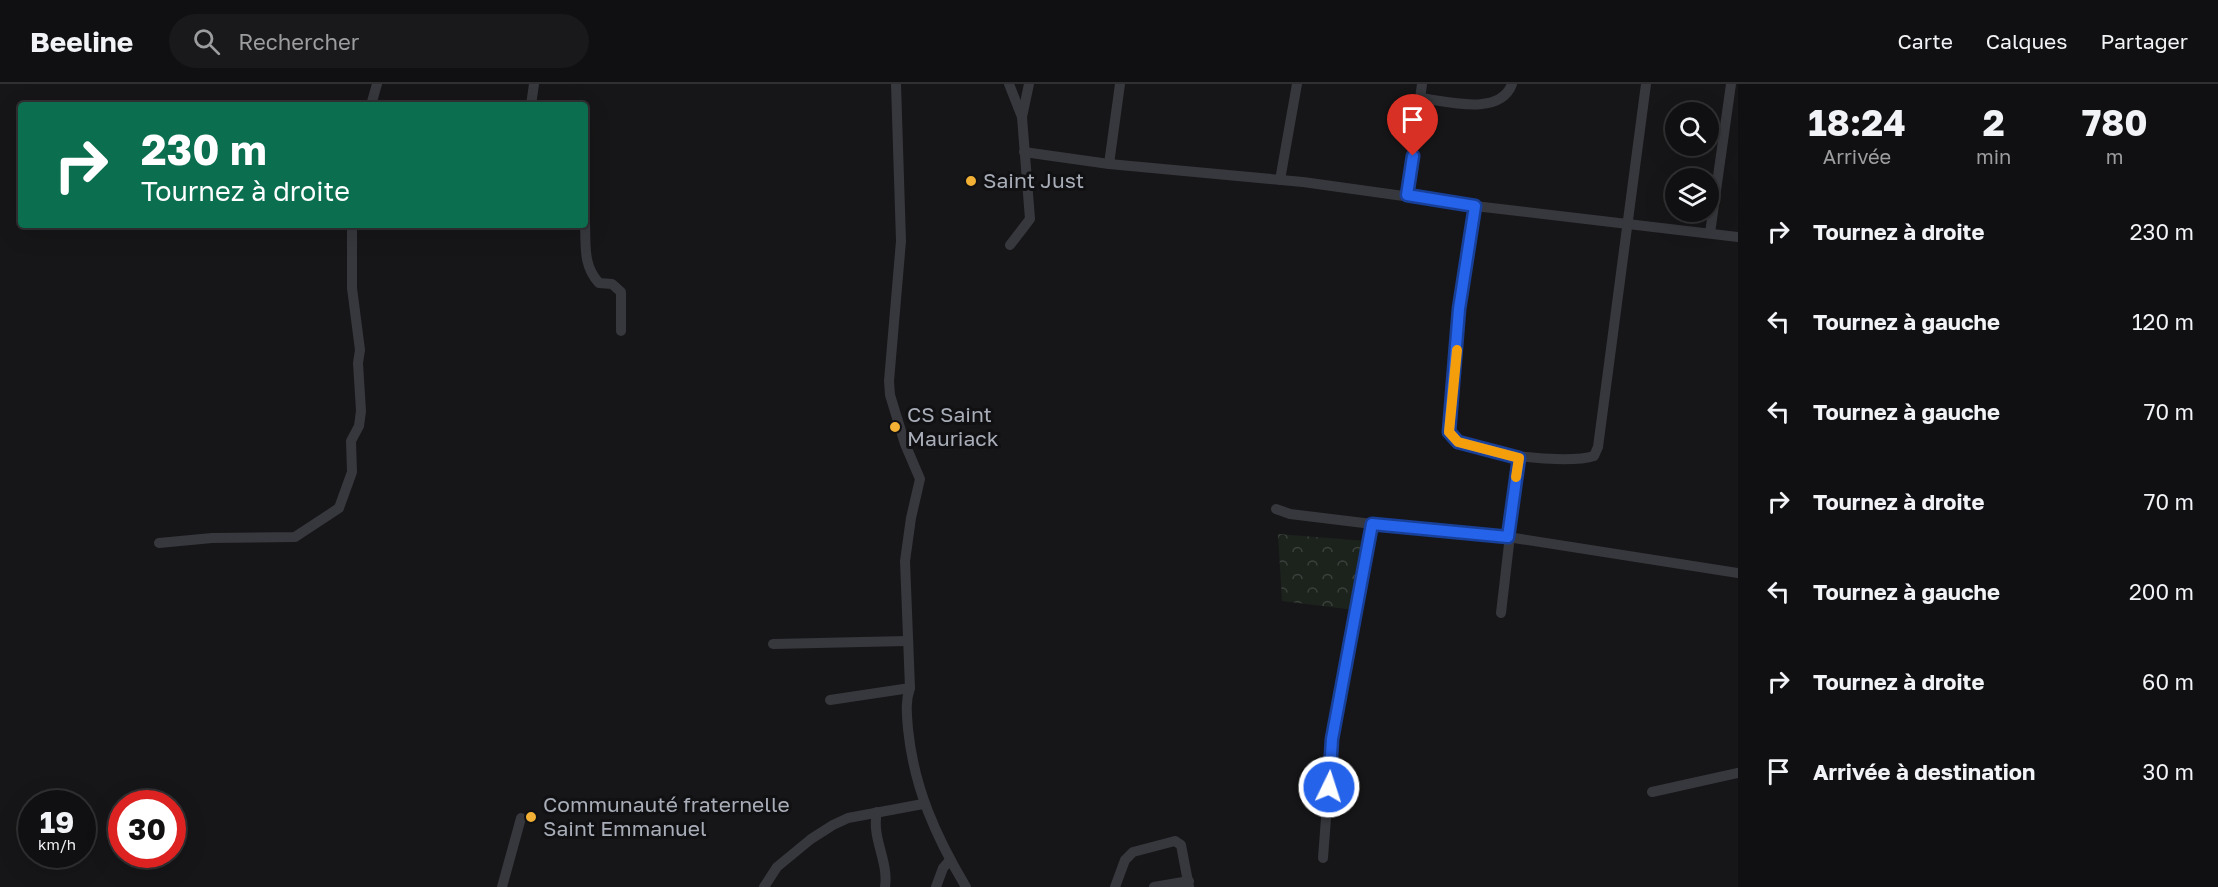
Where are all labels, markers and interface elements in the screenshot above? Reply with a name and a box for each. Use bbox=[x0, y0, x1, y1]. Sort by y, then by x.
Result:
search box bbox=[169, 14, 589, 68]
text: Beeline bbox=[30, 25, 133, 58]
icon: search bbox=[190, 25, 223, 58]
text: Rechercher bbox=[238, 28, 359, 55]
text: Carte bbox=[1897, 28, 1953, 54]
text: Calques bbox=[1986, 28, 2067, 54]
text: Partager bbox=[2100, 28, 2188, 54]
pin bbox=[1387, 94, 1438, 156]
text: 18:24 bbox=[1808, 101, 1906, 144]
text: 2 bbox=[1983, 101, 2005, 144]
text: 780 bbox=[2082, 101, 2148, 144]
map controls bbox=[1665, 102, 1719, 222]
button: search bbox=[1665, 102, 1719, 156]
icon: arrive bbox=[1396, 103, 1429, 136]
text: 230 m bbox=[141, 124, 267, 174]
icon: right bbox=[42, 126, 120, 204]
text: Arrivée bbox=[1823, 144, 1891, 168]
text: min bbox=[1976, 144, 2011, 168]
text: m bbox=[2106, 144, 2124, 168]
place label: Saint Just bbox=[983, 167, 1084, 193]
button: layers bbox=[1665, 168, 1719, 222]
marker: Saint Just bbox=[964, 174, 978, 188]
text: Tournez à droite bbox=[141, 175, 350, 207]
icon: right bbox=[1762, 215, 1795, 248]
text: Tournez à droite bbox=[1813, 218, 1984, 245]
text: 230 m bbox=[2130, 218, 2194, 245]
icon: left bbox=[1762, 305, 1795, 338]
text: Tournez à gauche bbox=[1813, 308, 2000, 335]
text: 120 m bbox=[2132, 308, 2194, 335]
icon: left bbox=[1762, 395, 1795, 428]
text: Tournez à gauche bbox=[1813, 398, 2000, 425]
text: 70 m bbox=[2144, 398, 2194, 425]
place label: CS Saint Mauriack bbox=[907, 401, 999, 451]
marker: CS Saint Mauriack bbox=[888, 420, 902, 434]
icon: right bbox=[1762, 485, 1795, 518]
text: Tournez à droite bbox=[1813, 488, 1984, 515]
text: 70 m bbox=[2144, 488, 2194, 515]
icon: left bbox=[1762, 575, 1795, 608]
text: Tournez à gauche bbox=[1813, 578, 2000, 605]
text: 200 m bbox=[2129, 578, 2194, 605]
icon: right bbox=[1762, 665, 1795, 698]
text: Tournez à droite bbox=[1813, 668, 1984, 695]
text: 60 m bbox=[2142, 668, 2194, 695]
position arrow bbox=[1297, 755, 1361, 819]
icon: arrive bbox=[1762, 755, 1795, 788]
text: Arrivée à destination bbox=[1813, 758, 2035, 785]
text: 30 m bbox=[2143, 758, 2194, 785]
speed limit sign: 30 bbox=[108, 790, 186, 868]
place label: Communauté fraternelle Saint Emmanuel bbox=[543, 791, 790, 841]
text: 19 bbox=[40, 804, 74, 840]
marker: Communauté fraternelle Saint Emmanuel bbox=[524, 810, 538, 824]
text: km/h bbox=[38, 835, 76, 853]

